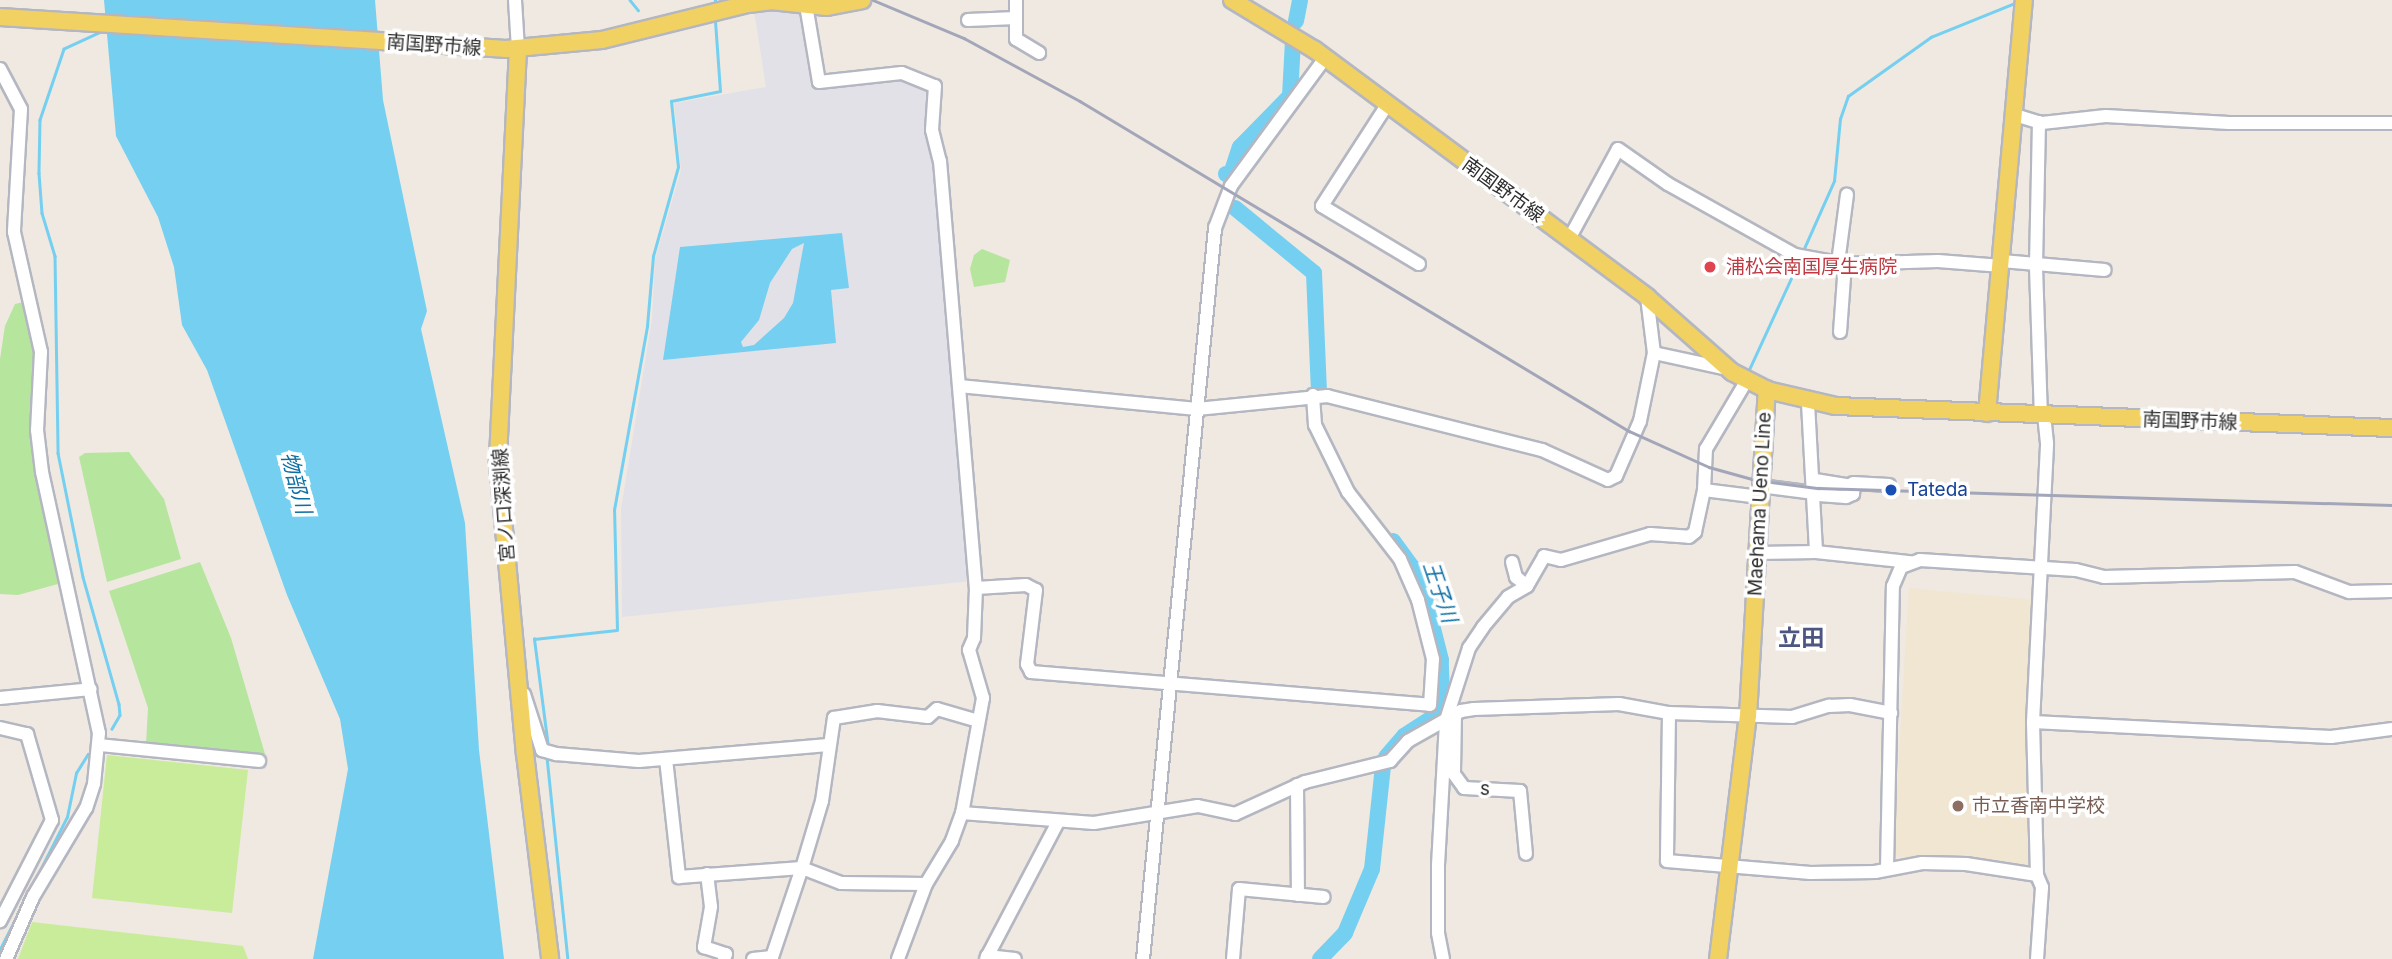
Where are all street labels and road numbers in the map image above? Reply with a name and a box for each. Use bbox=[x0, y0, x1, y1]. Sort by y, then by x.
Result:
street label: 南国野市線 bbox=[386, 30, 482, 60]
street label: 南国野市線 bbox=[1458, 153, 1548, 227]
street label: 南国野市線 bbox=[2142, 408, 2238, 434]
street label: Maehama Ueno Line bbox=[1744, 411, 1776, 597]
street label: 宮ノ口深渕線 bbox=[489, 447, 519, 563]
street label: s bbox=[1479, 777, 1491, 801]

